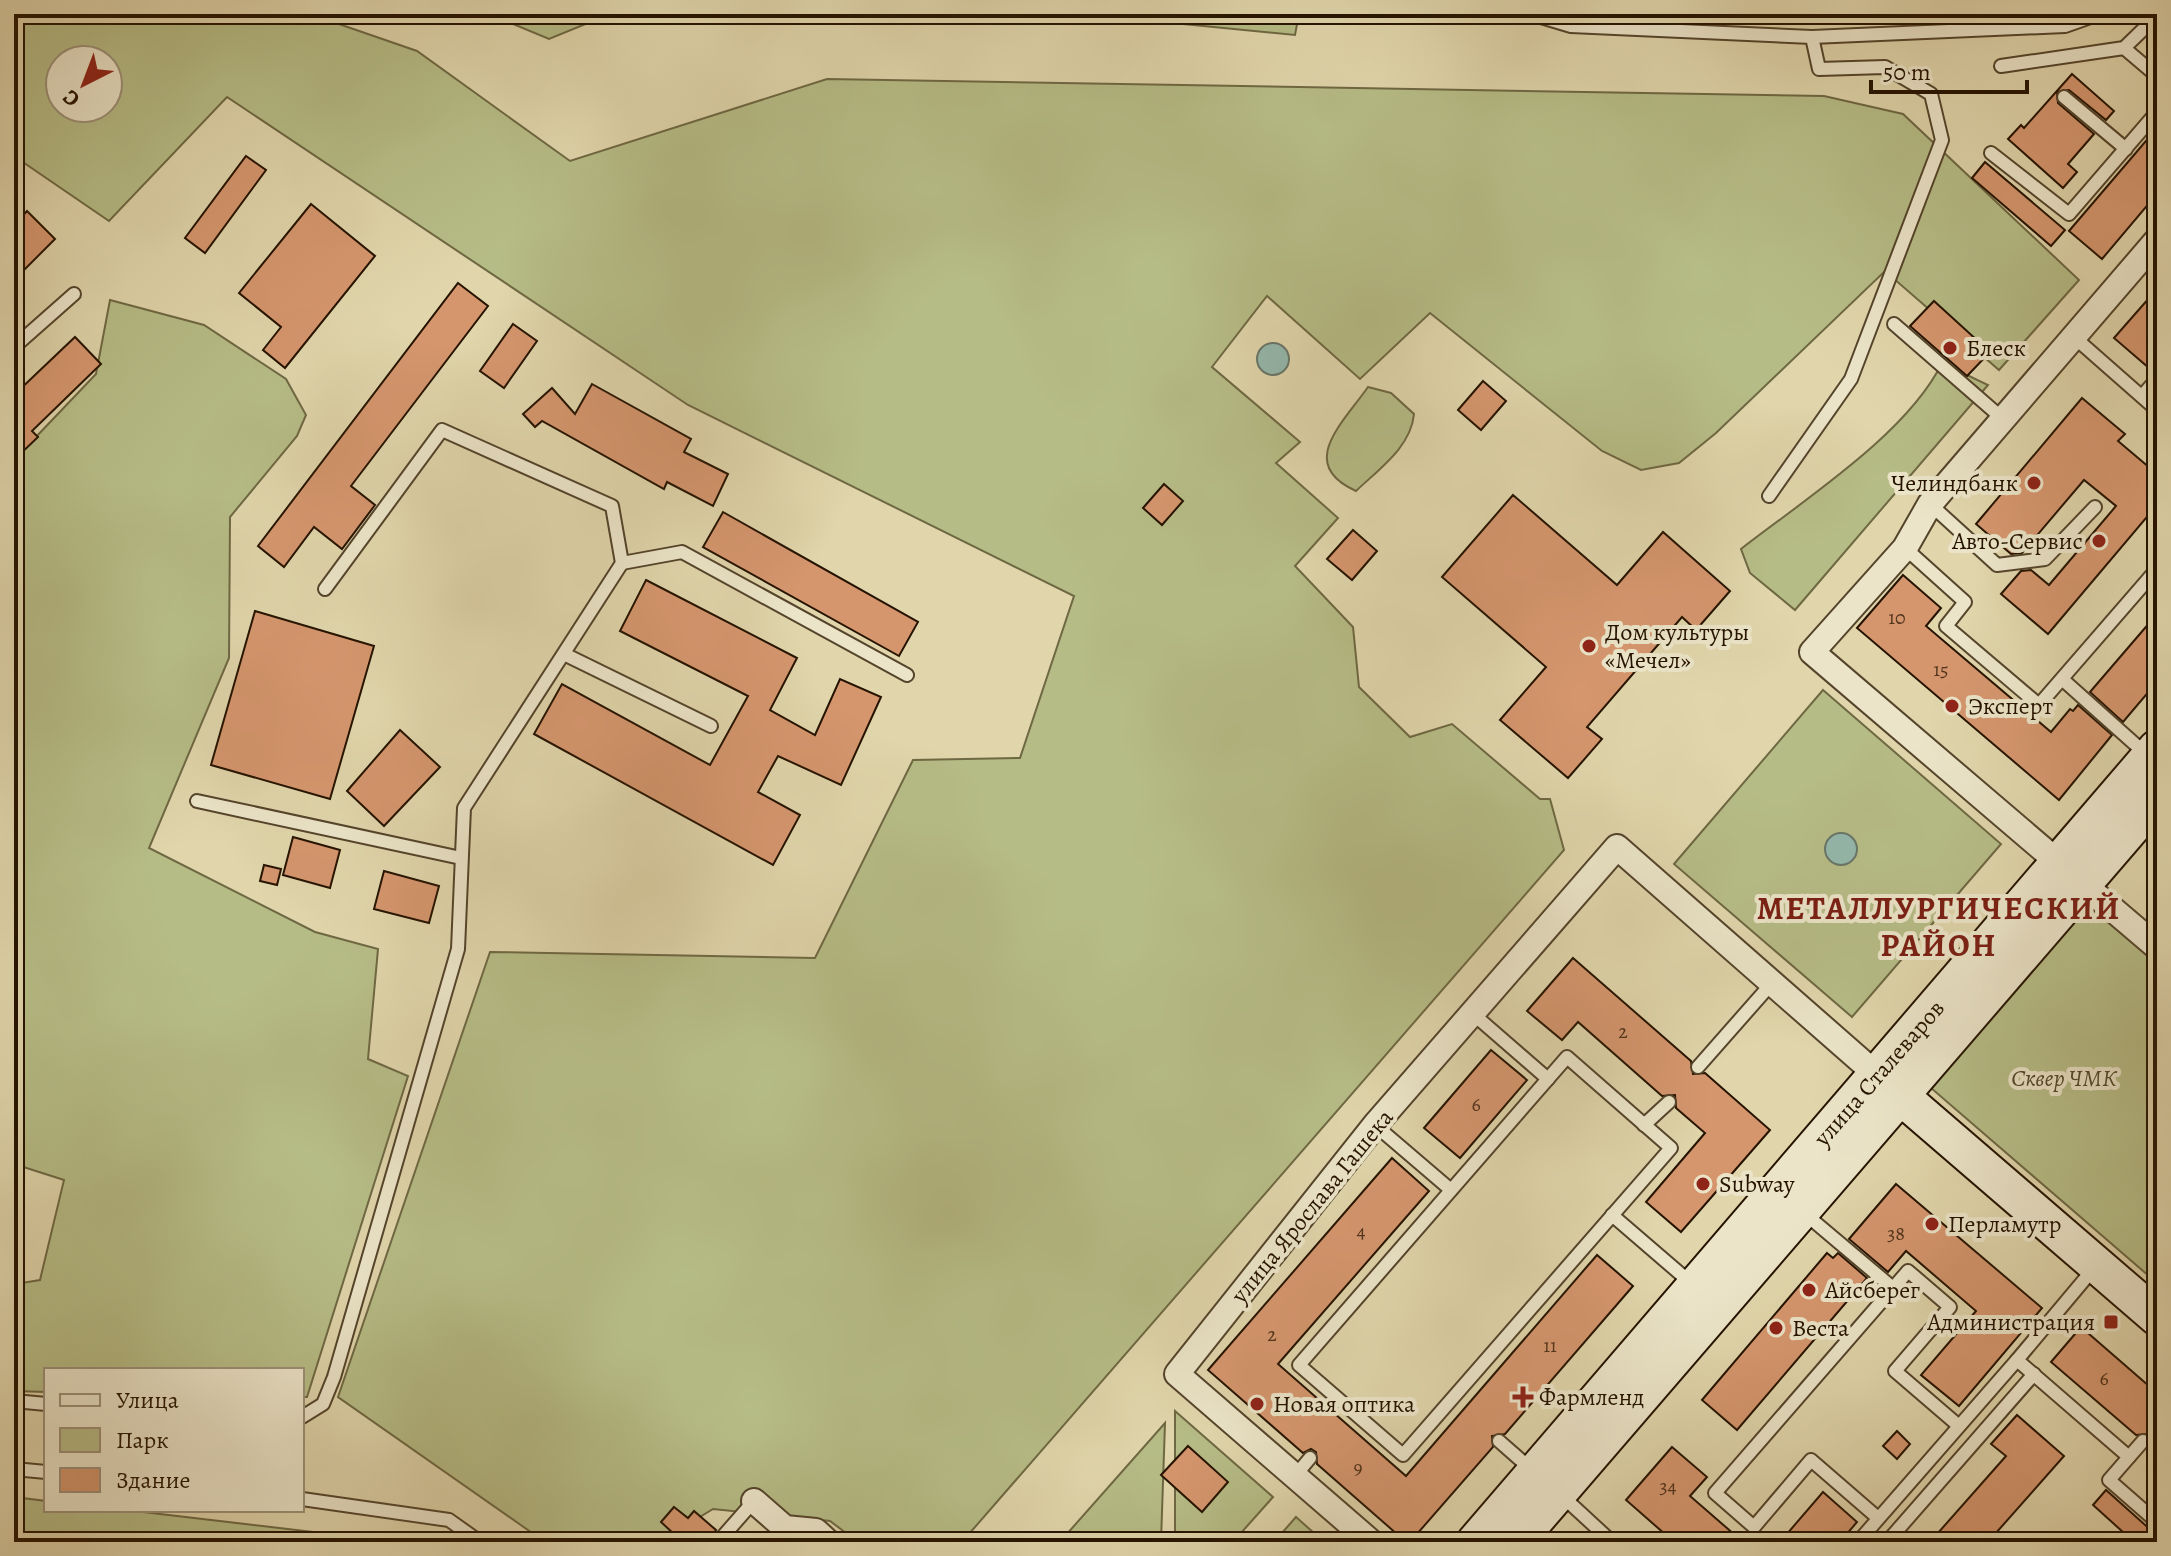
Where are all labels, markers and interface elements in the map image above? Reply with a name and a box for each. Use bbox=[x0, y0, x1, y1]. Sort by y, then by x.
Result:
north arrow bbox=[44, 44, 124, 124]
scale bar bbox=[1871, 44, 2027, 94]
text: 50 m bbox=[1883, 56, 1931, 88]
text: С bbox=[56, 82, 86, 114]
place label: Блеск bbox=[1966, 332, 2026, 364]
marker: Блеск bbox=[1941, 339, 1959, 357]
place label: Челиндбанк bbox=[1891, 467, 2018, 499]
marker: Челиндбанк bbox=[2025, 474, 2043, 492]
place label: Авто-Сервис bbox=[1951, 525, 2083, 557]
marker: Авто-Сервис bbox=[2090, 532, 2108, 550]
house number: 10 bbox=[1888, 604, 1906, 631]
place label: Дом культуры «Мечел» bbox=[1605, 616, 1749, 676]
marker: Дом культуры «Мечел» bbox=[1580, 637, 1598, 655]
house number: 15 bbox=[1933, 656, 1949, 683]
place label: Эксперт bbox=[1968, 690, 2053, 722]
marker: Эксперт bbox=[1943, 697, 1961, 715]
district label: МЕТАЛЛУРГИЧЕСКИЙ РАЙОН bbox=[1757, 886, 2121, 967]
street label: улица Сталеваров bbox=[1806, 993, 1952, 1154]
house number: 2 bbox=[1618, 1018, 1628, 1045]
park label: Сквер ЧМК bbox=[2011, 1062, 2118, 1094]
house number: 6 bbox=[1471, 1091, 1481, 1118]
street label: улица Ярослава Гашека bbox=[1223, 1102, 1400, 1311]
place label: Subway bbox=[1719, 1168, 1795, 1200]
marker: Subway bbox=[1694, 1175, 1712, 1193]
place label: Перламутр bbox=[1948, 1208, 2061, 1240]
marker: Перламутр bbox=[1923, 1215, 1941, 1233]
house number: 4 bbox=[1356, 1218, 1366, 1245]
house number: 38 bbox=[1887, 1220, 1905, 1247]
place label: Айсберег bbox=[1824, 1274, 1920, 1306]
marker: Айсберег bbox=[1800, 1281, 1818, 1299]
place label: Администрация bbox=[1926, 1306, 2095, 1338]
place label: Веста bbox=[1792, 1312, 1849, 1344]
marker: Администрация bbox=[2102, 1313, 2120, 1331]
marker: Веста bbox=[1767, 1319, 1785, 1337]
house number: 2 bbox=[1267, 1321, 1277, 1348]
house number: 11 bbox=[1543, 1332, 1557, 1359]
house number: 6 bbox=[2099, 1365, 2109, 1392]
legend bbox=[44, 1368, 304, 1512]
place label: Фармленд bbox=[1539, 1381, 1644, 1413]
text: Улица bbox=[116, 1384, 179, 1416]
place label: Новая оптика bbox=[1273, 1388, 1415, 1420]
marker: Фармленд bbox=[1514, 1388, 1532, 1406]
marker: Новая оптика bbox=[1248, 1395, 1266, 1413]
text: Парк bbox=[116, 1424, 169, 1456]
house number: 9 bbox=[1353, 1454, 1363, 1481]
text: Здание bbox=[116, 1464, 191, 1496]
house number: 34 bbox=[1659, 1473, 1677, 1500]

